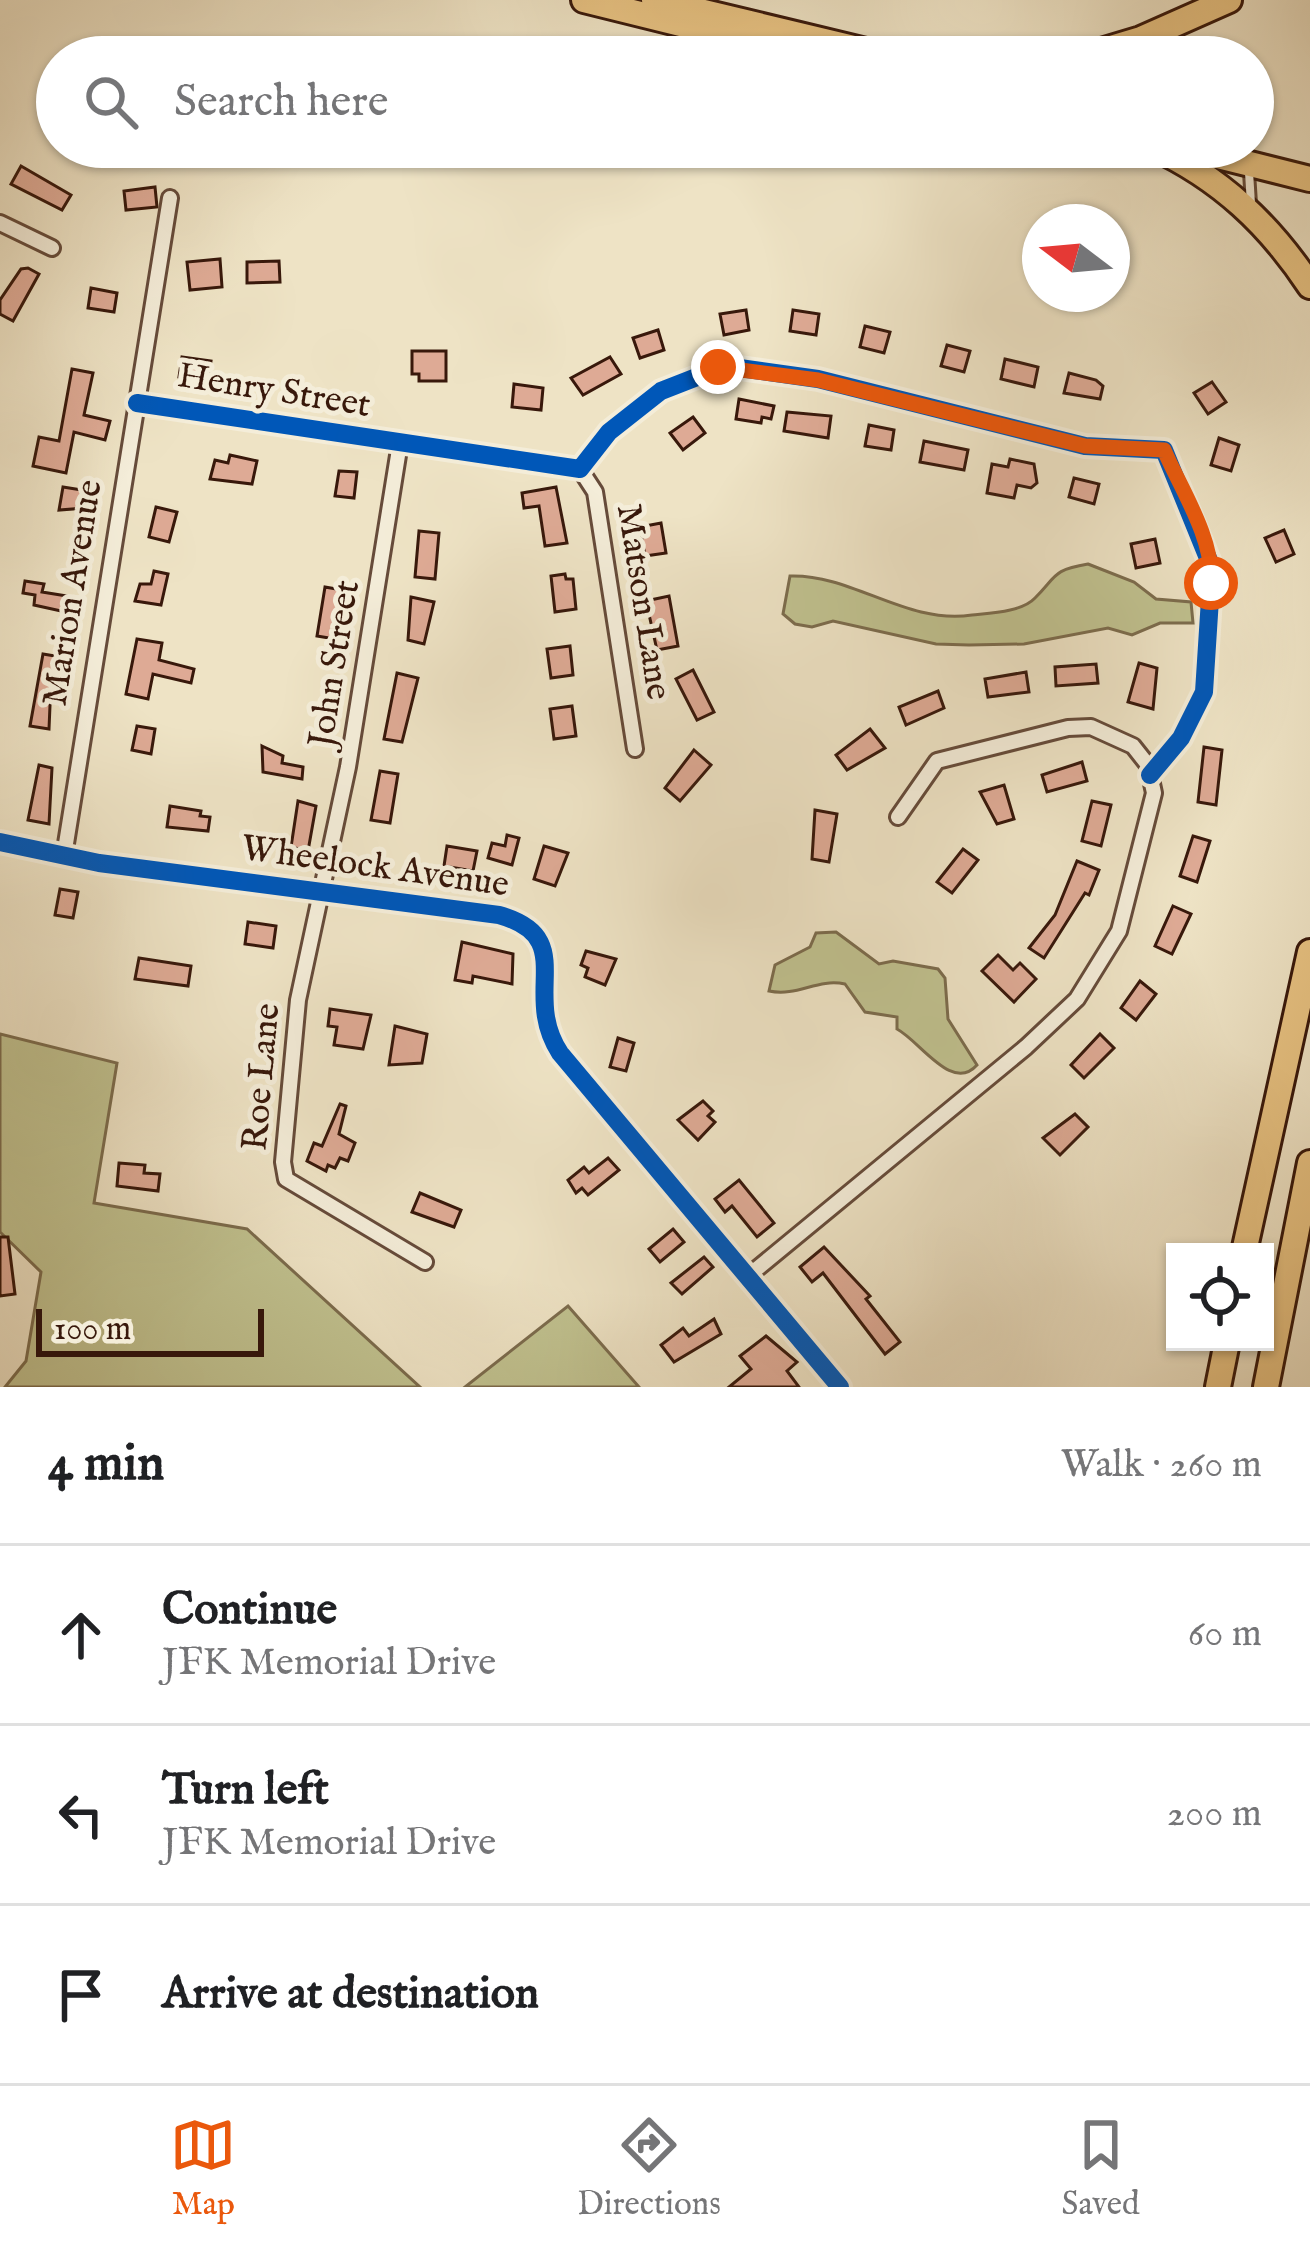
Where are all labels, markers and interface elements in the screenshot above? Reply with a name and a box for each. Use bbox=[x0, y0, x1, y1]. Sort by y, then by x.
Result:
search box bbox=[36, 36, 1274, 168]
icon: search bbox=[78, 69, 144, 135]
text: Search here bbox=[174, 74, 388, 131]
north arrow bbox=[1022, 204, 1130, 312]
route end bbox=[691, 340, 745, 394]
street label: Henry Street bbox=[174, 353, 374, 429]
street label: Marion Avenue bbox=[32, 477, 114, 709]
street label: Matson Lane bbox=[605, 501, 681, 703]
route start bbox=[1184, 556, 1238, 610]
street label: John Street bbox=[298, 577, 371, 755]
street label: Wheelock Avenue bbox=[238, 825, 512, 909]
street label: Roe Lane bbox=[233, 1001, 291, 1153]
map controls bbox=[1166, 1243, 1274, 1351]
button: locate bbox=[1166, 1243, 1274, 1351]
scale bar bbox=[36, 1303, 264, 1356]
text: 100 m bbox=[54, 1309, 131, 1351]
text: 4 min bbox=[48, 1433, 164, 1498]
text: Walk · 260 m bbox=[1061, 1441, 1262, 1490]
text: Continue bbox=[162, 1582, 337, 1639]
icon: ahead bbox=[48, 1602, 114, 1668]
text: 60 m bbox=[1188, 1610, 1262, 1659]
text: JFK Memorial Drive bbox=[162, 1639, 496, 1688]
text: Turn left bbox=[162, 1762, 329, 1819]
icon: left bbox=[48, 1782, 114, 1848]
text: 200 m bbox=[1167, 1790, 1262, 1839]
text: JFK Memorial Drive bbox=[162, 1819, 496, 1868]
icon: arrive bbox=[48, 1962, 114, 2028]
text: Arrive at destination bbox=[162, 1966, 539, 2023]
tab: Map bbox=[170, 2112, 236, 2226]
tab: Directions bbox=[577, 2112, 721, 2226]
tab: Saved bbox=[1062, 2112, 1140, 2226]

